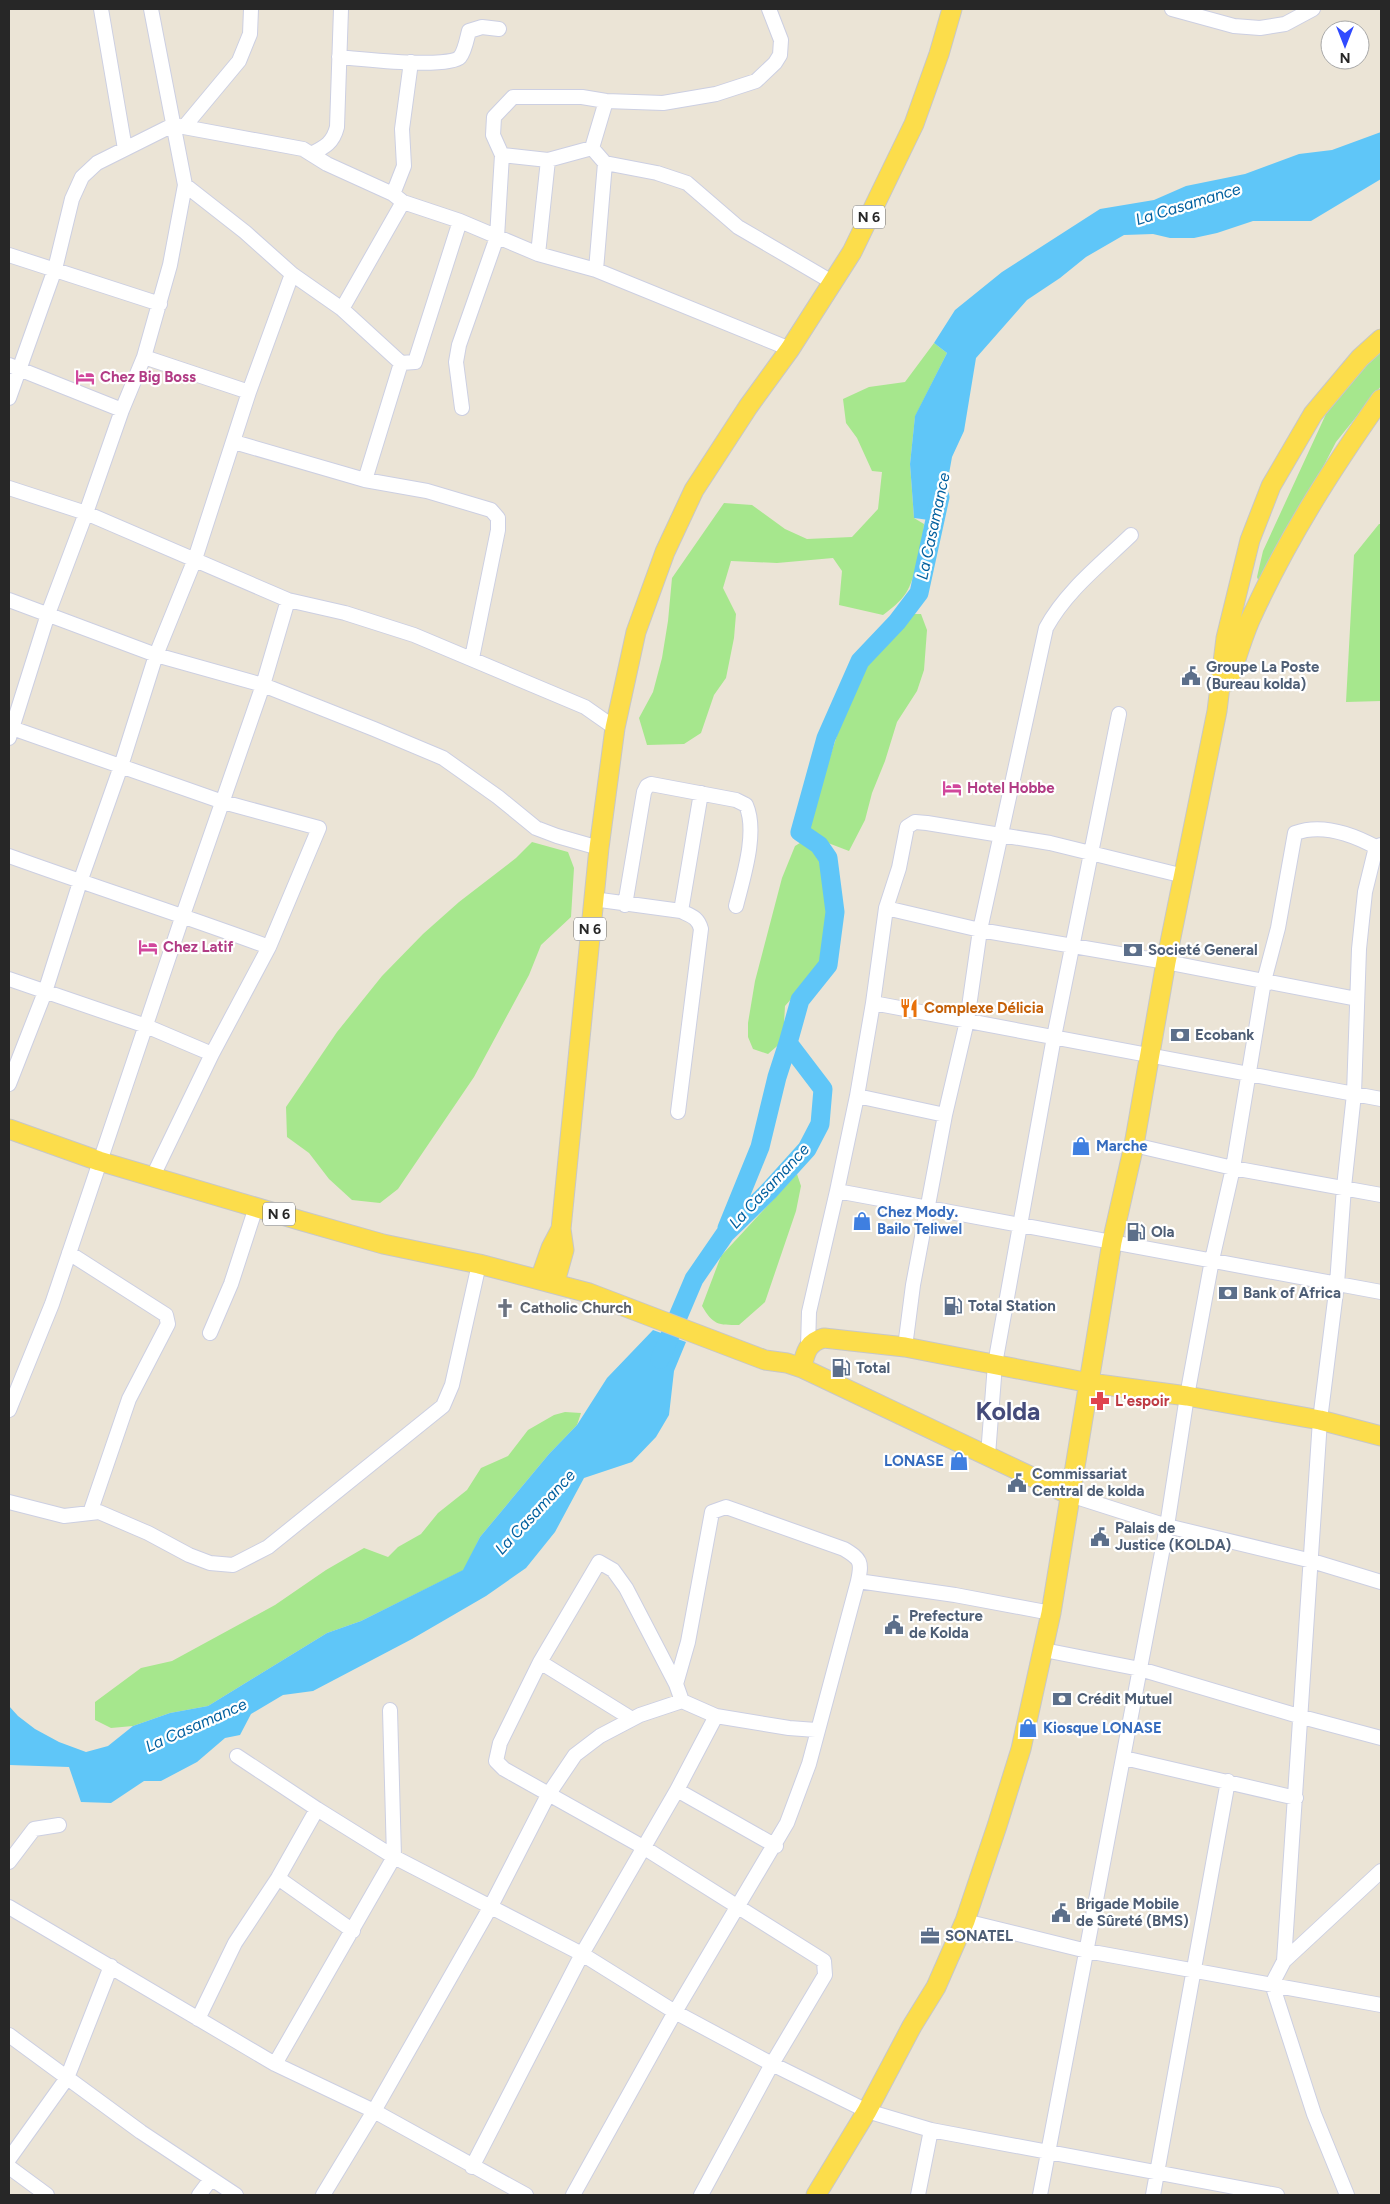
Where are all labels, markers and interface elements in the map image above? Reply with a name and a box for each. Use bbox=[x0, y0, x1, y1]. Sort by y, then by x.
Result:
north arrow bbox=[1320, 20, 1370, 70]
text: N bbox=[1340, 49, 1350, 66]
water label: La Casamance bbox=[1133, 179, 1243, 229]
road number: N 6 bbox=[853, 206, 885, 228]
hotel icon: Chez Big Boss bbox=[74, 366, 96, 388]
place label: Chez Big Boss bbox=[100, 368, 196, 386]
water label: La Casamance bbox=[912, 471, 954, 581]
place label: Groupe La Poste (Bureau kolda) bbox=[1206, 658, 1320, 693]
public building icon: Groupe La Poste (Bureau kolda) bbox=[1180, 665, 1202, 687]
hotel icon: Hotel Hobbe bbox=[941, 777, 963, 799]
place label: Hotel Hobbe bbox=[967, 779, 1055, 797]
road number: N 6 bbox=[574, 918, 606, 941]
hotel icon: Chez Latif bbox=[137, 936, 159, 958]
place label: Chez Latif bbox=[163, 938, 233, 956]
bank icon: Societé General bbox=[1122, 939, 1144, 961]
place label: Societé General bbox=[1148, 941, 1258, 959]
restaurant icon: Complexe Délicia bbox=[898, 997, 920, 1019]
place label: Complexe Délicia bbox=[924, 999, 1044, 1017]
bank icon: Ecobank bbox=[1169, 1024, 1191, 1046]
place label: Ecobank bbox=[1195, 1026, 1254, 1044]
shop icon: Marche bbox=[1070, 1135, 1092, 1157]
place label: Marche bbox=[1096, 1137, 1148, 1155]
water label: La Casamance bbox=[725, 1140, 813, 1232]
road number: N 6 bbox=[263, 1202, 295, 1226]
place label: Chez Mody. Bailo Teliwel bbox=[877, 1203, 962, 1238]
shop icon: Chez Mody. Bailo Teliwel bbox=[851, 1210, 873, 1232]
fuel station icon: Ola bbox=[1125, 1221, 1147, 1243]
place label: Ola bbox=[1151, 1223, 1175, 1241]
bank icon: Bank of Africa bbox=[1217, 1282, 1239, 1304]
place label: Bank of Africa bbox=[1243, 1284, 1341, 1302]
fuel station icon: Total Station bbox=[942, 1295, 964, 1317]
church icon: Catholic Church bbox=[494, 1297, 516, 1319]
place label: Total Station bbox=[968, 1297, 1056, 1315]
place label: Catholic Church bbox=[520, 1299, 632, 1317]
fuel station icon: Total bbox=[830, 1357, 852, 1379]
place label: Total bbox=[856, 1359, 890, 1377]
pharmacy icon: L'espoir bbox=[1089, 1390, 1111, 1412]
place label: L'espoir bbox=[1115, 1392, 1170, 1410]
district label: Kolda bbox=[976, 1396, 1040, 1426]
shop icon: LONASE bbox=[948, 1450, 970, 1472]
place label: LONASE bbox=[884, 1452, 944, 1470]
place label: Commissariat Central de kolda bbox=[1032, 1465, 1145, 1500]
water label: La Casamance bbox=[491, 1466, 579, 1558]
public building icon: Commissariat Central de kolda bbox=[1006, 1472, 1028, 1494]
place label: Palais de Justice (KOLDA) bbox=[1115, 1519, 1232, 1554]
public building icon: Palais de Justice (KOLDA) bbox=[1089, 1526, 1111, 1548]
place label: Prefecture de Kolda bbox=[909, 1607, 983, 1642]
public building icon: Prefecture de Kolda bbox=[883, 1614, 905, 1636]
bank icon: Crédit Mutuel bbox=[1051, 1688, 1073, 1710]
place label: Crédit Mutuel bbox=[1077, 1690, 1172, 1708]
water label: La Casamance bbox=[142, 1694, 250, 1756]
shop icon: Kiosque LONASE bbox=[1017, 1717, 1039, 1739]
place label: Kiosque LONASE bbox=[1043, 1719, 1162, 1737]
place label: Brigade Mobile de Sûreté (BMS) bbox=[1076, 1895, 1189, 1930]
public building icon: Brigade Mobile de Sûreté (BMS) bbox=[1050, 1902, 1072, 1924]
office icon: SONATEL bbox=[919, 1925, 941, 1947]
place label: SONATEL bbox=[945, 1927, 1013, 1945]

